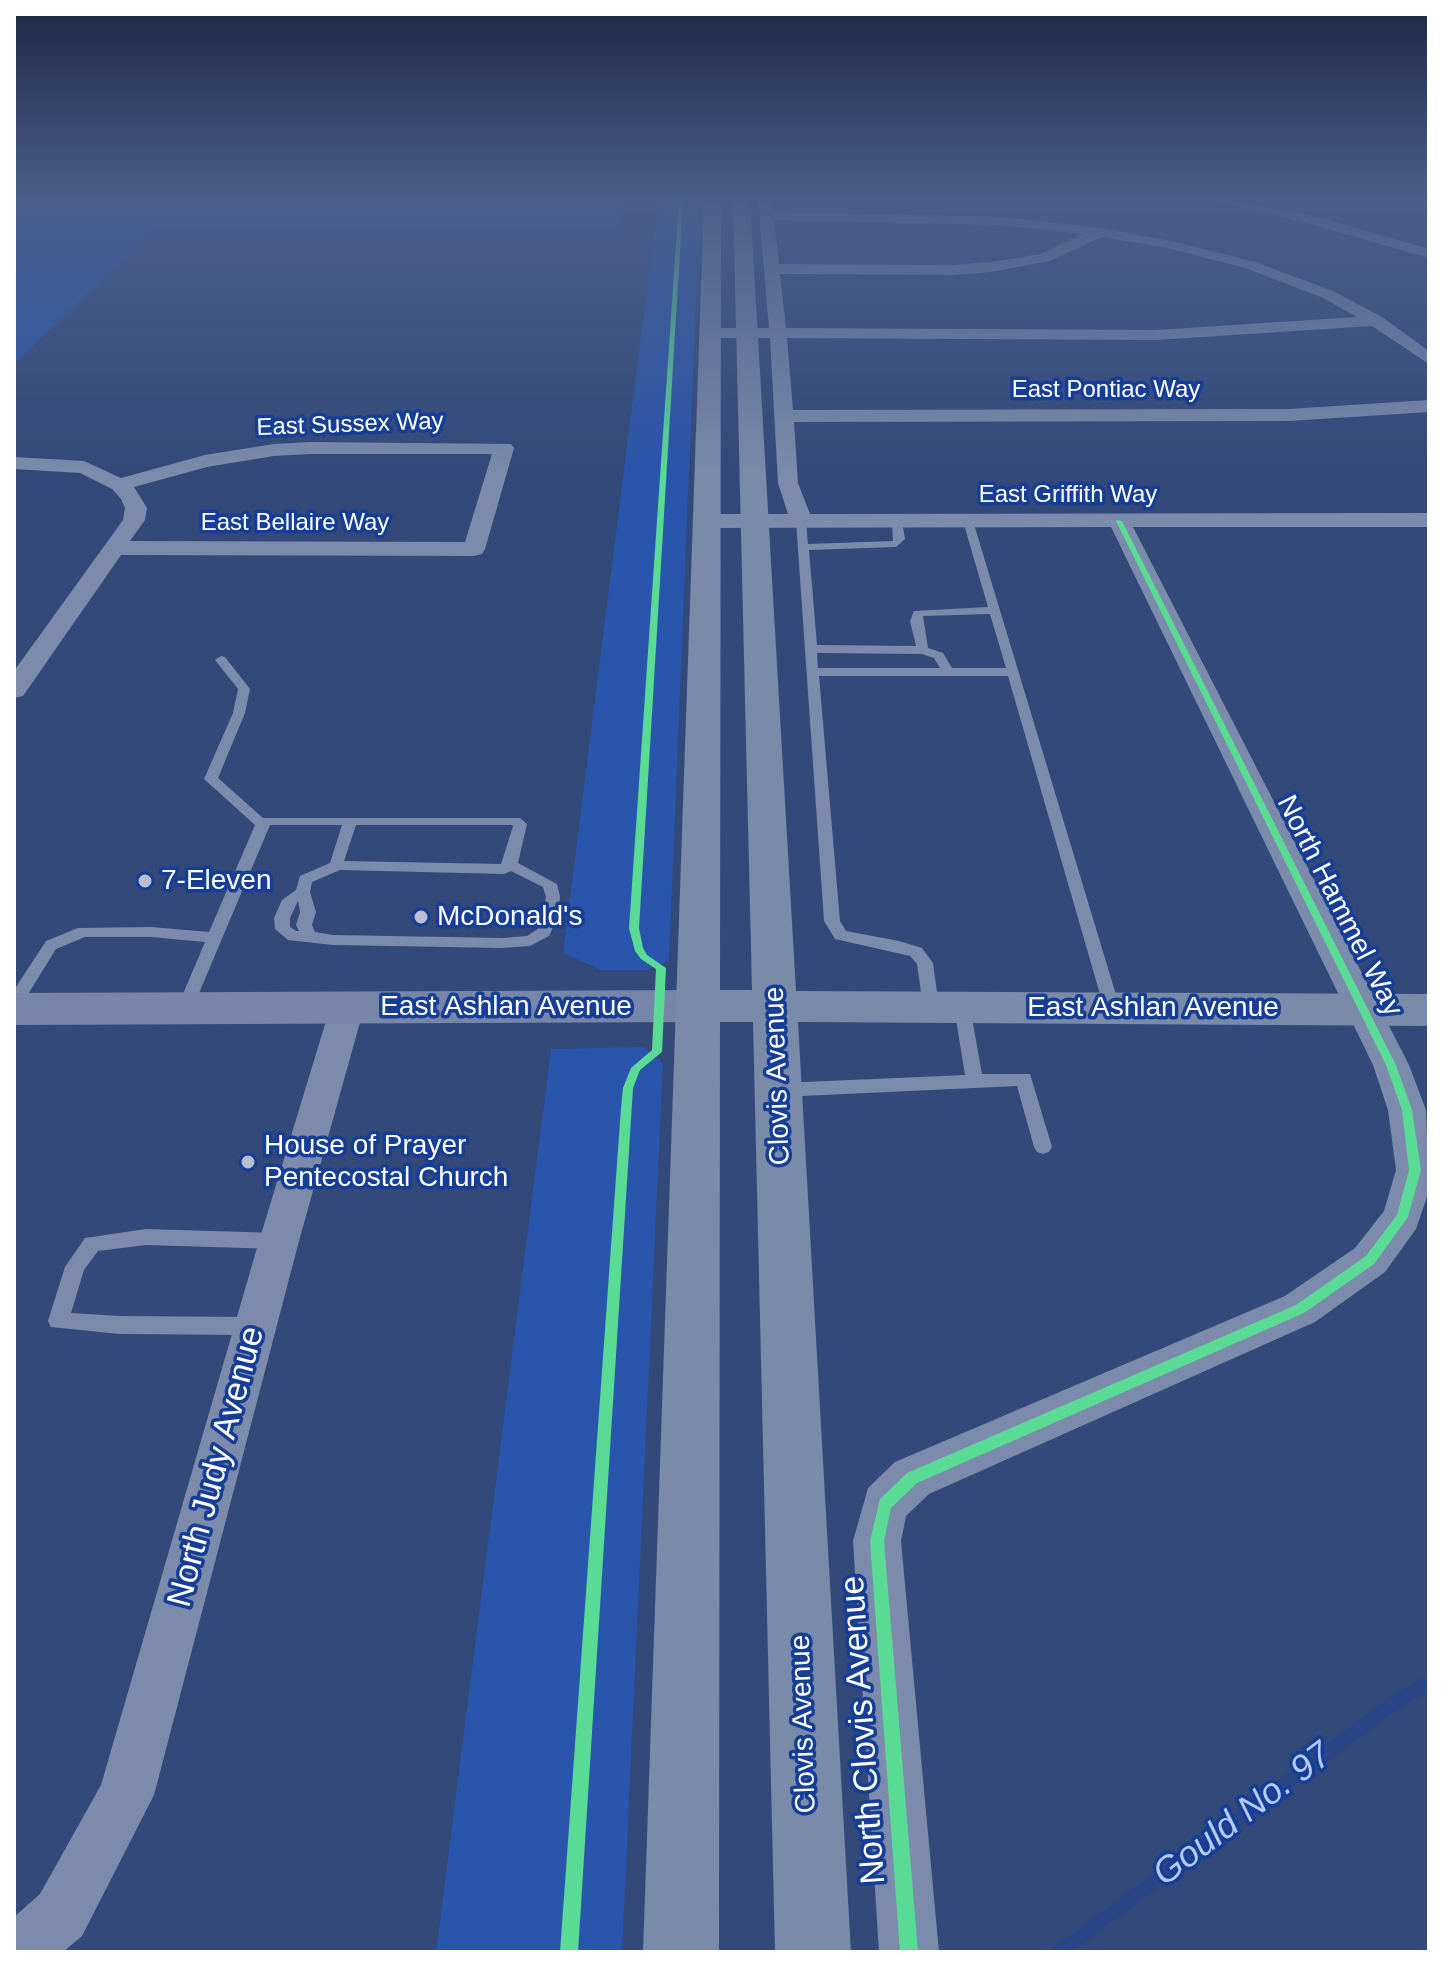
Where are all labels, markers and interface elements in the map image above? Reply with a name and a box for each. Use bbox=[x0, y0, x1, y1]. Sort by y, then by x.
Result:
street label: East Pontiac Way bbox=[1012, 376, 1200, 404]
street label: East Sussex Way bbox=[256, 407, 444, 443]
street label: East Griffith Way bbox=[979, 481, 1157, 509]
street label: East Bellaire Way bbox=[201, 509, 389, 537]
street label: North Hammel Way bbox=[1269, 790, 1409, 1022]
place label: 7-Eleven bbox=[161, 864, 272, 898]
marker: 7-Eleven bbox=[136, 872, 154, 890]
place label: McDonald's bbox=[437, 900, 582, 934]
marker: McDonald's bbox=[412, 908, 430, 926]
street label: Clovis Avenue bbox=[758, 986, 798, 1166]
street label: East Ashlan Avenue bbox=[380, 990, 632, 1024]
street label: East Ashlan Avenue bbox=[1027, 991, 1279, 1025]
place label: House of Prayer Pentecostal Church bbox=[264, 1129, 508, 1195]
marker: House of Prayer Pentecostal Church bbox=[239, 1153, 257, 1171]
street label: North Judy Avenue bbox=[160, 1322, 274, 1612]
street label: North Clovis Avenue bbox=[833, 1574, 895, 1886]
street label: Clovis Avenue bbox=[784, 1634, 824, 1814]
water label: Gould No. 97 bbox=[1145, 1734, 1341, 1896]

